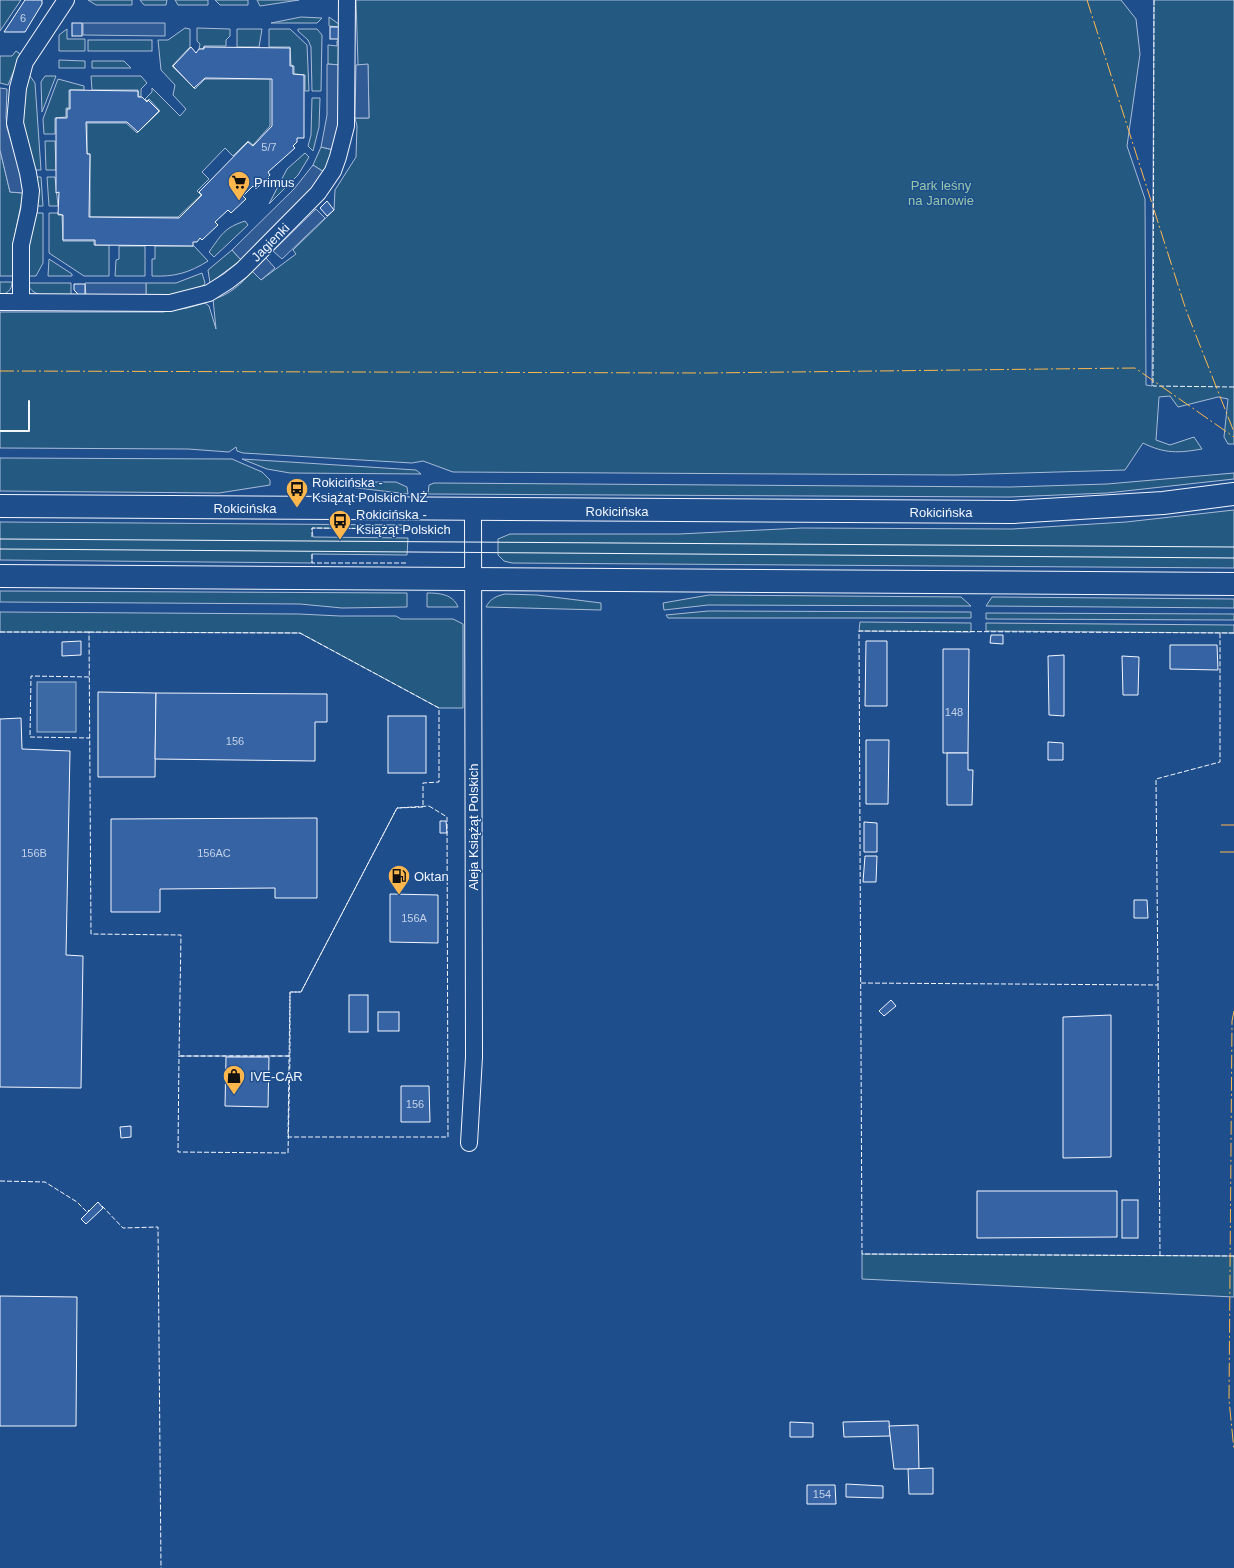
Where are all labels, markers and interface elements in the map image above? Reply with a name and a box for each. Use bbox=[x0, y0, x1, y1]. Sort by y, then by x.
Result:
house number: 6 bbox=[20, 12, 26, 24]
house number: 5/7 bbox=[261, 141, 277, 153]
supermarket icon: Primus bbox=[226, 169, 252, 202]
place label: Primus bbox=[254, 175, 295, 190]
park label: Park leśny na Janowie bbox=[908, 178, 974, 208]
street label: Jagienki bbox=[248, 220, 293, 265]
place label: Rokicińska - Książąt Polskich NŻ bbox=[312, 475, 428, 505]
bus stop icon: Rokicińska - Książąt Polskich NŻ bbox=[284, 476, 310, 509]
street label: Rokicińska bbox=[214, 501, 277, 516]
street label: Rokicińska bbox=[586, 504, 649, 519]
street label: Rokicińska bbox=[910, 505, 973, 520]
place label: Rokicińska - Książąt Polskich bbox=[356, 507, 451, 537]
bus stop icon: Rokicińska - Książąt Polskich bbox=[327, 508, 353, 541]
house number: 148 bbox=[945, 706, 963, 718]
house number: 156 bbox=[226, 735, 244, 747]
street label: Aleja Książąt Polskich bbox=[466, 763, 481, 891]
house number: 156B bbox=[21, 847, 47, 859]
house number: 156AC bbox=[197, 847, 231, 859]
fuel station icon: Oktan bbox=[386, 863, 412, 896]
place label: Oktan bbox=[414, 869, 449, 884]
house number: 156A bbox=[401, 912, 428, 924]
shop icon: IVE-CAR bbox=[221, 1063, 247, 1096]
place label: IVE-CAR bbox=[250, 1069, 303, 1084]
house number: 156 bbox=[406, 1098, 424, 1110]
house number: 154 bbox=[813, 1488, 831, 1500]

